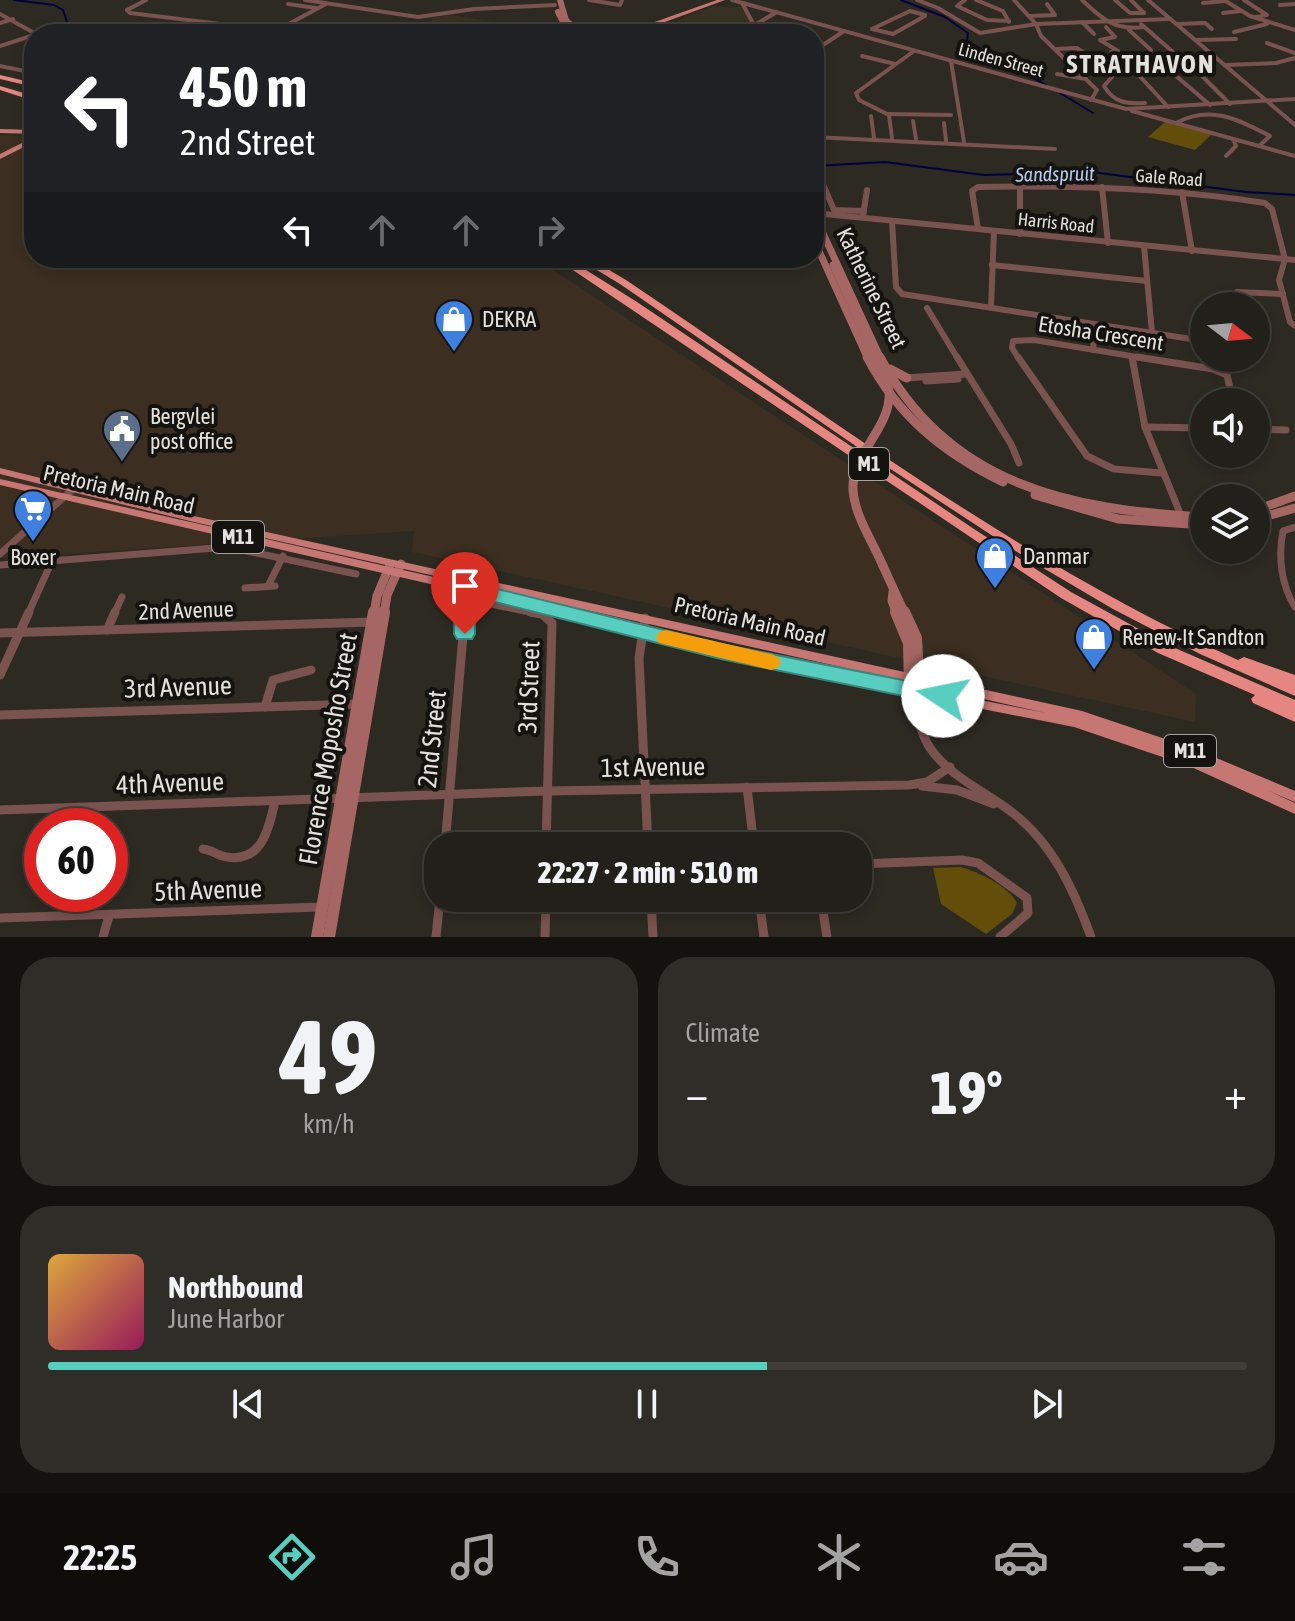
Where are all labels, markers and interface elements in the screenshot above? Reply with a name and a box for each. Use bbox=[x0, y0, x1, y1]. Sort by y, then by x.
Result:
street label: Linden Street bbox=[956, 38, 1046, 81]
district label: STRATHAVON bbox=[1067, 49, 1215, 79]
text: 450 m bbox=[180, 55, 307, 119]
icon: left bbox=[48, 56, 152, 160]
text: 2nd Street bbox=[180, 121, 315, 163]
water label: Sandspruit bbox=[1014, 161, 1095, 186]
street label: Gale Road bbox=[1135, 165, 1203, 190]
icon: left bbox=[276, 208, 320, 252]
icon: ahead bbox=[360, 208, 404, 252]
icon: ahead bbox=[444, 208, 488, 252]
icon: right bbox=[528, 208, 572, 252]
street label: Harris Road bbox=[1017, 208, 1095, 237]
street label: Katherine Street bbox=[832, 223, 912, 353]
north arrow bbox=[1190, 292, 1270, 372]
map controls bbox=[1190, 292, 1270, 564]
shop icon: DEKRA bbox=[433, 298, 475, 353]
place label: DEKRA bbox=[482, 306, 536, 332]
street label: Etosha Crescent bbox=[1036, 310, 1166, 356]
button: sound bbox=[1190, 388, 1270, 468]
place label: Bergvlei post office bbox=[150, 403, 233, 454]
public building icon: Bergvlei post office bbox=[101, 408, 143, 463]
road number: M1 bbox=[849, 448, 889, 480]
street label: Pretoria Main Road bbox=[41, 459, 197, 519]
button: layers bbox=[1190, 484, 1270, 564]
supermarket icon: Boxer bbox=[12, 488, 54, 543]
road number: M11 bbox=[212, 521, 264, 553]
shop icon: Danmar bbox=[974, 535, 1016, 590]
place label: Danmar bbox=[1023, 543, 1089, 569]
place label: Boxer bbox=[10, 544, 56, 570]
pin bbox=[431, 552, 499, 634]
icon: arrive bbox=[443, 564, 487, 608]
street label: Pretoria Main Road bbox=[672, 591, 828, 651]
street label: 2nd Avenue bbox=[138, 595, 234, 625]
shop icon: Renew-It Sandton bbox=[1073, 616, 1115, 671]
place label: Renew-It Sandton bbox=[1122, 624, 1265, 650]
street label: Florence Moposho Street bbox=[293, 631, 363, 867]
street label: 3rd Street bbox=[512, 640, 546, 734]
position arrow bbox=[901, 654, 985, 738]
street label: 3rd Avenue bbox=[124, 670, 232, 704]
street label: 2nd Street bbox=[412, 689, 452, 789]
road number: M11 bbox=[1164, 735, 1216, 767]
street label: 1st Avenue bbox=[601, 751, 705, 783]
street label: 4th Avenue bbox=[116, 766, 224, 800]
speed limit sign: 60 bbox=[24, 808, 128, 912]
text: 22:27 · 2 min · 510 m bbox=[538, 855, 758, 889]
street label: 5th Avenue bbox=[154, 873, 262, 907]
text: 49 bbox=[280, 997, 378, 1116]
text: Climate bbox=[686, 1018, 760, 1048]
text: 19° bbox=[930, 1058, 1003, 1127]
text: − bbox=[686, 1068, 708, 1118]
text: + bbox=[1224, 1068, 1247, 1118]
text: km/h bbox=[303, 1109, 355, 1139]
text: Northbound bbox=[168, 1270, 303, 1304]
text: June Harbor bbox=[168, 1304, 284, 1334]
icon: previous bbox=[226, 1382, 270, 1426]
icon: pause bbox=[625, 1382, 669, 1426]
icon: next bbox=[1025, 1382, 1069, 1426]
icon: directions bbox=[264, 1529, 320, 1585]
icon: music bbox=[446, 1529, 502, 1585]
icon: phone bbox=[629, 1529, 685, 1585]
icon: climate bbox=[811, 1529, 867, 1585]
icon: car bbox=[993, 1529, 1049, 1585]
icon: filters bbox=[1176, 1529, 1232, 1585]
text: 22:25 bbox=[63, 1536, 137, 1578]

